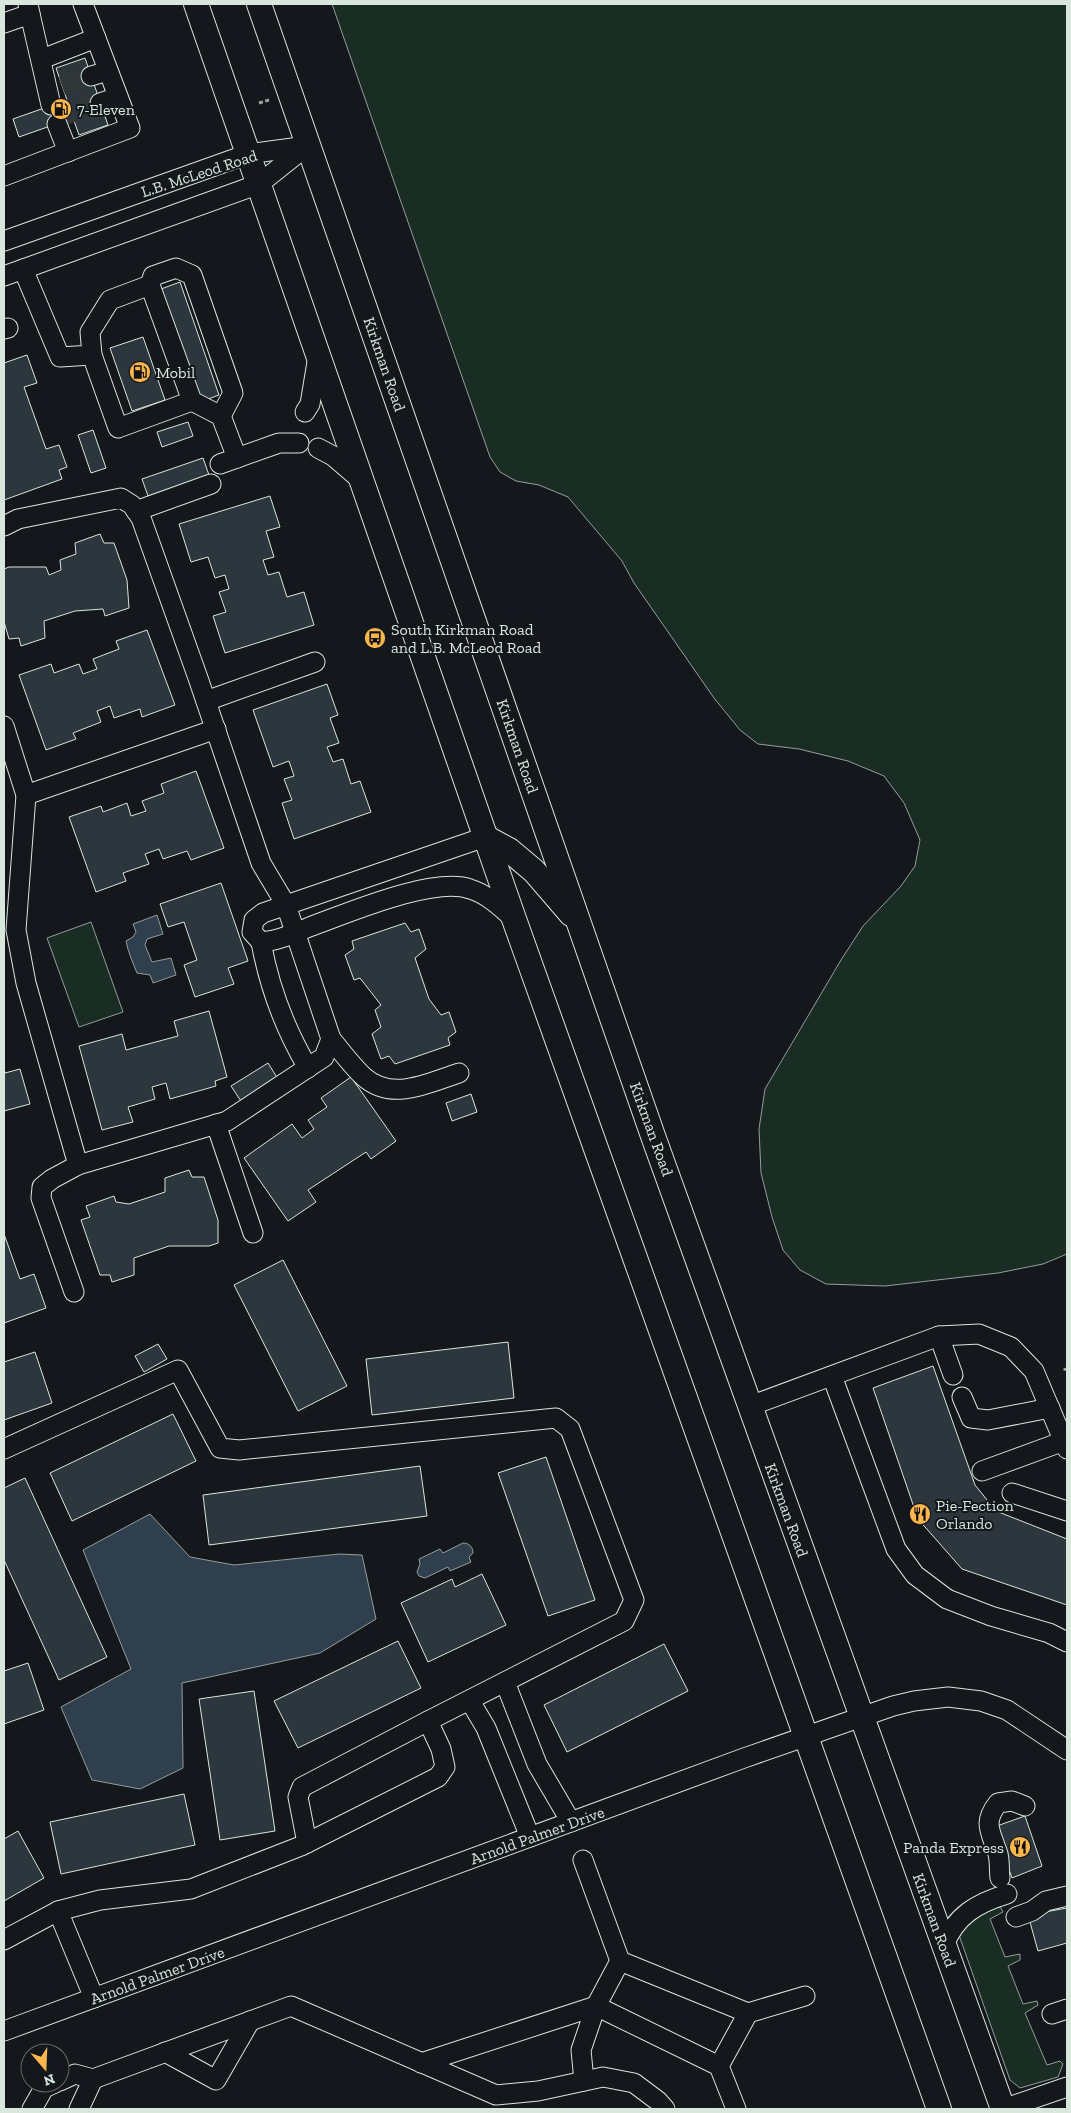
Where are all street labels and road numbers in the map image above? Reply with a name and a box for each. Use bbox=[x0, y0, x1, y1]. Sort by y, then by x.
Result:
street label: L.B. McLeod Road bbox=[139, 146, 260, 201]
street label: Kirkman Road bbox=[360, 315, 410, 414]
street label: Kirkman Road bbox=[493, 697, 543, 796]
street label: Kirkman Road bbox=[626, 1080, 677, 1179]
street label: Kirkman Road bbox=[761, 1461, 812, 1560]
street label: Arnold Palmer Drive bbox=[468, 1802, 607, 1869]
street label: Kirkman Road bbox=[909, 1871, 960, 1970]
street label: Arnold Palmer Drive bbox=[88, 1942, 227, 2009]

